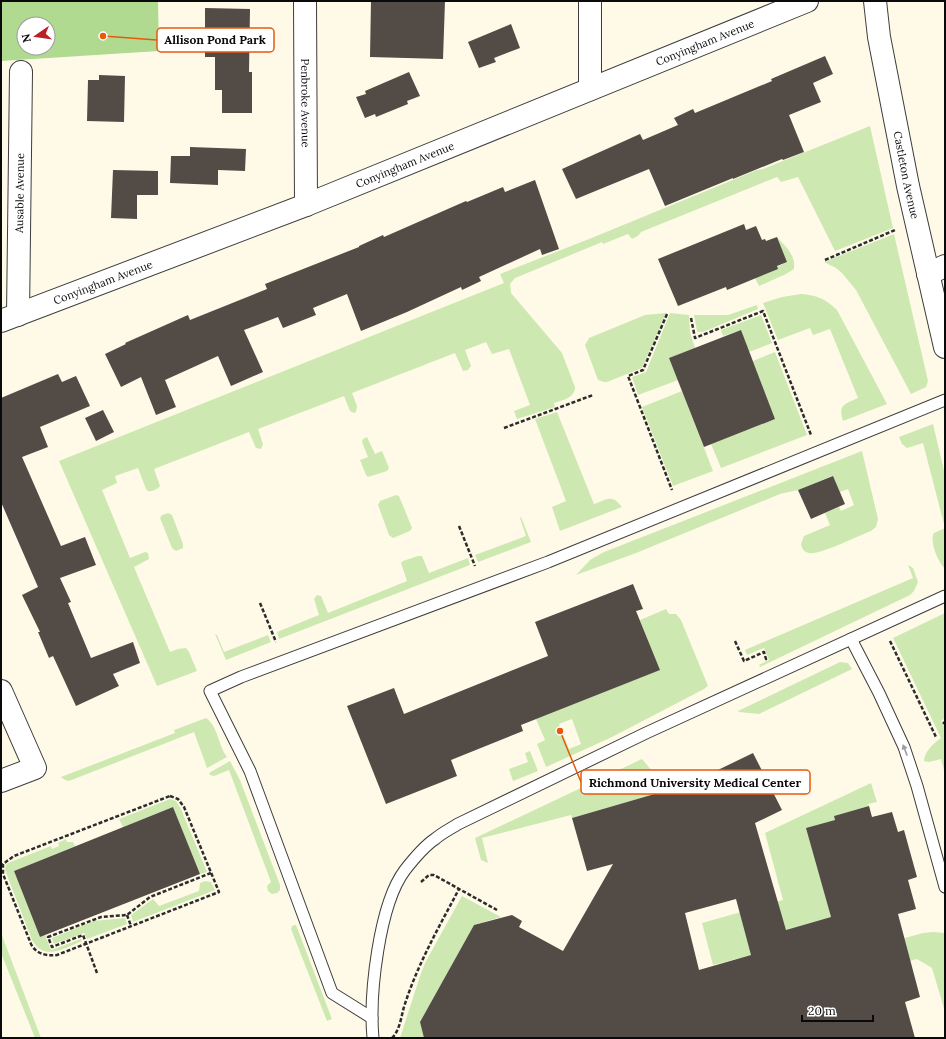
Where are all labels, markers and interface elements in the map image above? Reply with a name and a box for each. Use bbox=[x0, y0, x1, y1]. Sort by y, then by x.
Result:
north arrow bbox=[16, 16, 56, 56]
street label: Conyingham Avenue bbox=[654, 16, 756, 69]
callout: Allison Pond Park bbox=[157, 28, 274, 52]
text: N bbox=[18, 32, 34, 44]
text: Allison Pond Park bbox=[164, 32, 266, 47]
street label: Penbroke Avenue bbox=[298, 59, 313, 147]
street label: Castleton Avenue bbox=[890, 130, 922, 220]
street label: Conyingham Avenue bbox=[353, 138, 456, 191]
street label: Ausable Avenue bbox=[12, 153, 27, 234]
street label: Conyingham Avenue bbox=[51, 257, 155, 307]
one-way arrow bbox=[901, 743, 907, 755]
callout: Richmond University Medical Center bbox=[581, 770, 810, 794]
text: Richmond University Medical Center bbox=[589, 775, 802, 790]
scale bar bbox=[802, 997, 873, 1023]
text: 20 m bbox=[808, 1003, 836, 1018]

